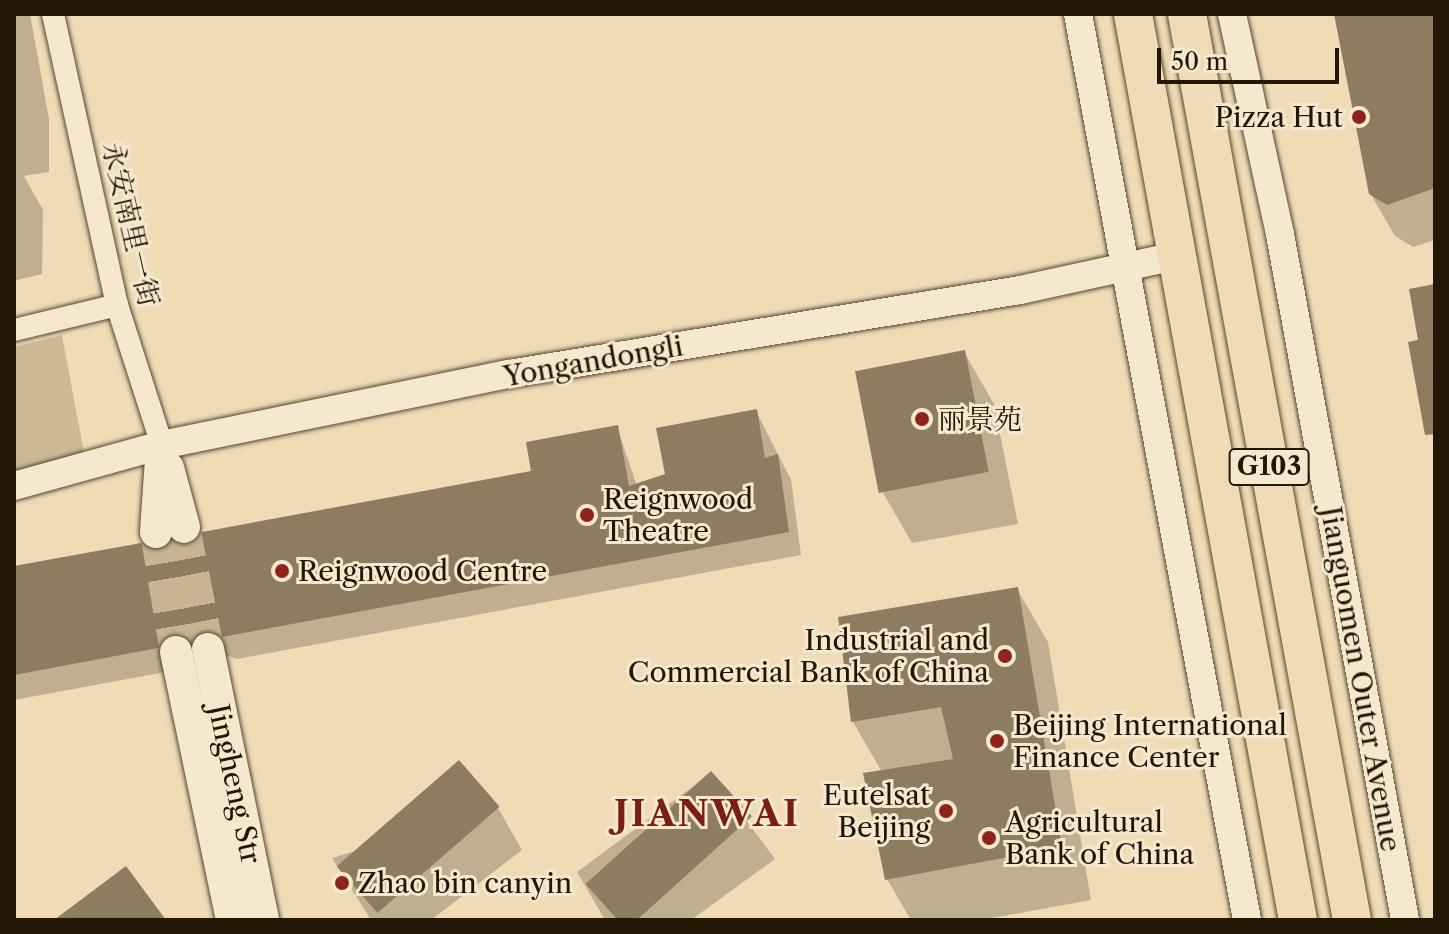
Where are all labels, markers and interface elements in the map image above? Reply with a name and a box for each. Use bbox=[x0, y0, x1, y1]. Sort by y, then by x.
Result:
scale bar bbox=[1161, 32, 1343, 82]
text: 50 m bbox=[1171, 47, 1228, 76]
place label: Pizza Hut bbox=[1214, 100, 1343, 134]
marker: Pizza Hut bbox=[1350, 108, 1368, 126]
street label: 永安南里一街 bbox=[96, 138, 166, 310]
street label: Yongandongli bbox=[501, 329, 685, 393]
place label: 丽景苑 bbox=[938, 402, 1022, 436]
marker: 丽景苑 bbox=[913, 410, 931, 428]
road number: G103 bbox=[1227, 445, 1311, 489]
place label: Reignwood Theatre bbox=[603, 482, 753, 548]
street label: Jianguomen Outer Avenue bbox=[1314, 503, 1408, 855]
marker: Reignwood Theatre bbox=[578, 506, 596, 524]
place label: Reignwood Centre bbox=[298, 554, 547, 588]
marker: Reignwood Centre bbox=[273, 562, 291, 580]
place label: Industrial and Commercial Bank of China bbox=[627, 623, 989, 689]
marker: Industrial and Commercial Bank of China bbox=[996, 647, 1014, 665]
street label: Jingheng Str bbox=[202, 701, 268, 867]
place label: Beijing International Finance Center bbox=[1013, 708, 1287, 774]
marker: Beijing International Finance Center bbox=[988, 732, 1006, 750]
place label: Eutelsat Beijing bbox=[823, 778, 930, 844]
district label: JIANWAI bbox=[614, 792, 800, 836]
marker: Eutelsat Beijing bbox=[937, 802, 955, 820]
place label: Agricultural Bank of China bbox=[1005, 805, 1195, 871]
marker: Agricultural Bank of China bbox=[980, 829, 998, 847]
place label: Zhao bin canyin bbox=[358, 866, 572, 900]
marker: Zhao bin canyin bbox=[333, 874, 351, 892]

